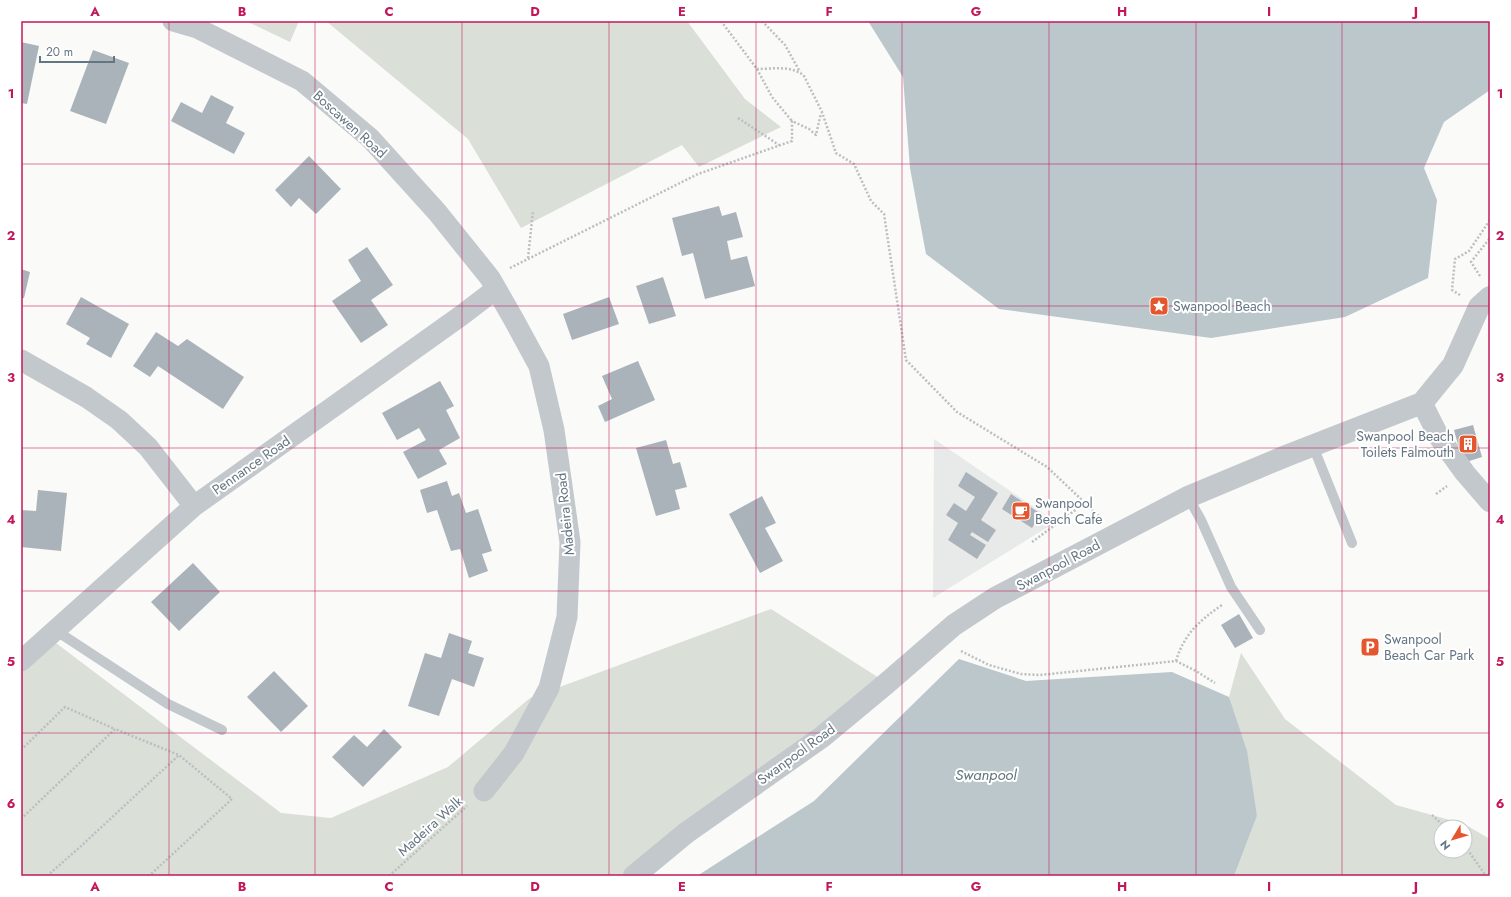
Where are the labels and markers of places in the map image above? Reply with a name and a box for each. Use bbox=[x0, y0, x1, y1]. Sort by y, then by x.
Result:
place icon: Swanpool Beach bbox=[1148, 295, 1170, 317]
place label: Swanpool Beach bbox=[1173, 296, 1271, 316]
place label: Swanpool Beach Toilets Falmouth bbox=[1356, 426, 1454, 462]
building icon: Swanpool Beach Toilets Falmouth bbox=[1457, 433, 1479, 455]
place label: Swanpool Beach Cafe bbox=[1035, 493, 1103, 529]
cafe icon: Swanpool Beach Cafe bbox=[1010, 500, 1032, 522]
place label: Swanpool Beach Car Park bbox=[1384, 629, 1475, 665]
parking icon: Swanpool Beach Car Park bbox=[1359, 636, 1381, 658]

